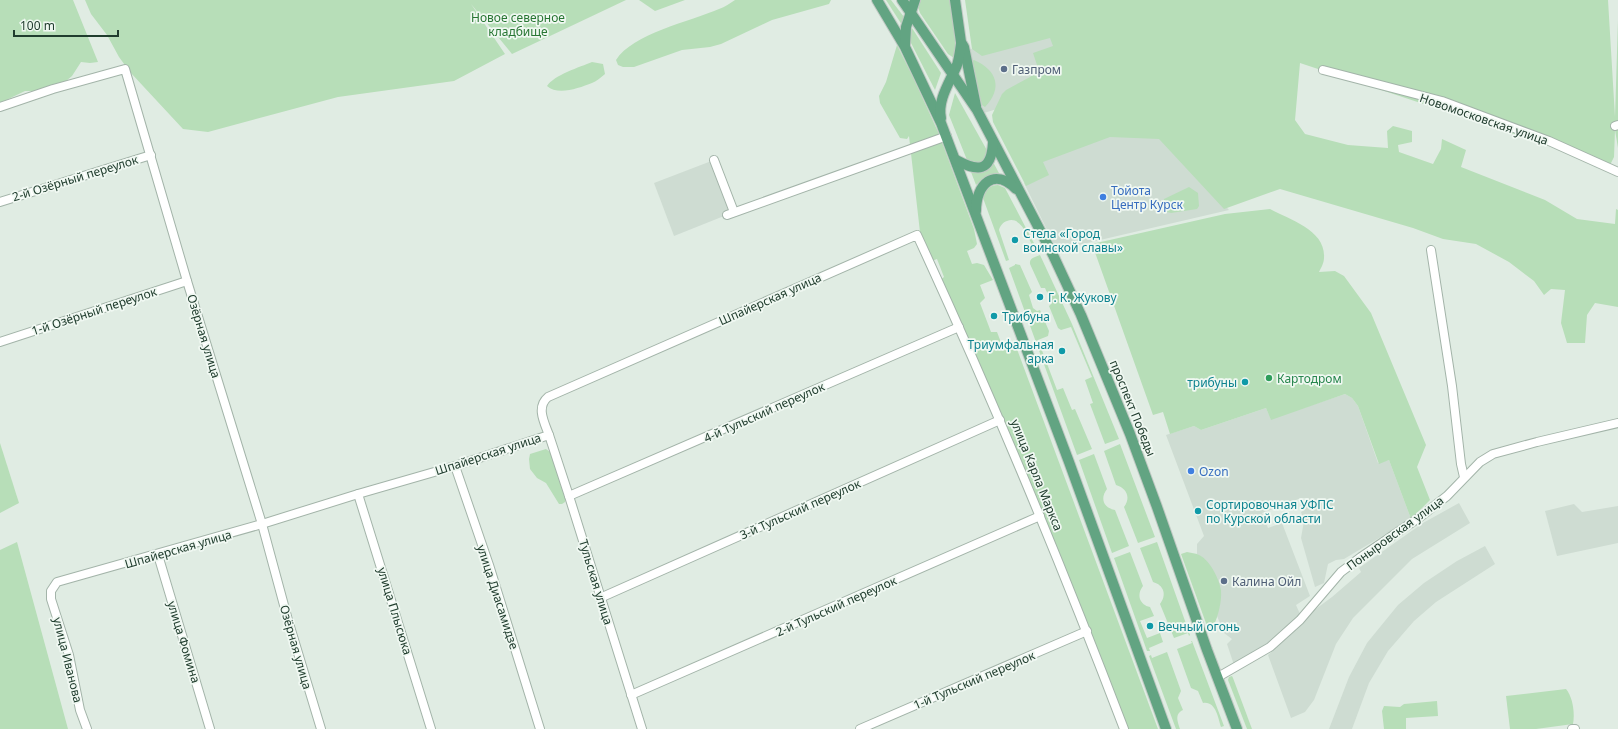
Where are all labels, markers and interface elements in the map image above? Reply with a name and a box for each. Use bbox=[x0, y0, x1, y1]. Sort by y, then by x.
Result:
park label: Новое северное кладбище bbox=[471, 9, 565, 40]
scale bar bbox=[14, 12, 118, 38]
text: 100 m bbox=[20, 17, 55, 34]
place label: Газпром bbox=[1012, 61, 1061, 78]
marker: Газпром bbox=[999, 64, 1009, 74]
street label: Новомосковская улица bbox=[1417, 89, 1551, 149]
street label: 2-й Озёрный переулок bbox=[10, 151, 141, 205]
place label: Тойота Центр Курск bbox=[1111, 182, 1184, 213]
marker: Тойота Центр Курск bbox=[1098, 192, 1108, 202]
place label: Стела «Город воинской славы» bbox=[1023, 225, 1123, 256]
marker: Стела «Город воинской славы» bbox=[1010, 235, 1020, 245]
street label: Шпайерская улица bbox=[716, 269, 824, 329]
street label: 1-й Озёрный переулок bbox=[29, 283, 159, 339]
place label: Г. К. Жукову bbox=[1048, 289, 1117, 306]
street label: Озёрная улица bbox=[183, 292, 225, 380]
marker: Г. К. Жукову bbox=[1035, 292, 1045, 302]
place label: Трибуна bbox=[1002, 308, 1050, 325]
marker: Трибуна bbox=[989, 311, 999, 321]
place label: Триумфальная арка bbox=[968, 336, 1054, 367]
marker: Триумфальная арка bbox=[1057, 346, 1067, 356]
street label: проспект Победы bbox=[1106, 357, 1160, 459]
place label: Картодром bbox=[1277, 370, 1342, 387]
marker: Картодром bbox=[1264, 373, 1274, 383]
place label: трибуны bbox=[1187, 374, 1237, 391]
street label: 4-й Тульский переулок bbox=[701, 377, 828, 446]
marker: трибуны bbox=[1240, 377, 1250, 387]
street label: улица Карла Маркса bbox=[1007, 417, 1067, 533]
street label: Шпайерская улица bbox=[433, 429, 543, 479]
place label: Ozon bbox=[1199, 463, 1229, 480]
marker: Ozon bbox=[1186, 466, 1196, 476]
street label: 3-й Тульский переулок bbox=[737, 474, 864, 543]
street label: Поныровская улица bbox=[1343, 492, 1447, 574]
place label: Сортировочная УФПС по Курской области bbox=[1206, 496, 1334, 527]
marker: Сортировочная УФПС по Курской области bbox=[1193, 506, 1203, 516]
street label: Шпайерская улица bbox=[123, 526, 233, 572]
street label: Тульская улица bbox=[575, 537, 617, 627]
street label: улица Диасамидзе bbox=[473, 543, 523, 652]
street label: улица Плысюка bbox=[374, 565, 416, 657]
street label: 2-й Тульский переулок bbox=[773, 571, 900, 640]
place label: Калина Ойл bbox=[1232, 573, 1301, 590]
marker: Калина Ойл bbox=[1219, 576, 1229, 586]
street label: улица Фомина bbox=[163, 599, 205, 685]
street label: Озёрная улица bbox=[276, 603, 316, 691]
street label: улица Иванова bbox=[49, 615, 87, 705]
place label: Вечный огонь bbox=[1158, 618, 1240, 635]
marker: Вечный огонь bbox=[1145, 621, 1155, 631]
street label: 1-й Тульский переулок bbox=[911, 646, 1038, 713]

